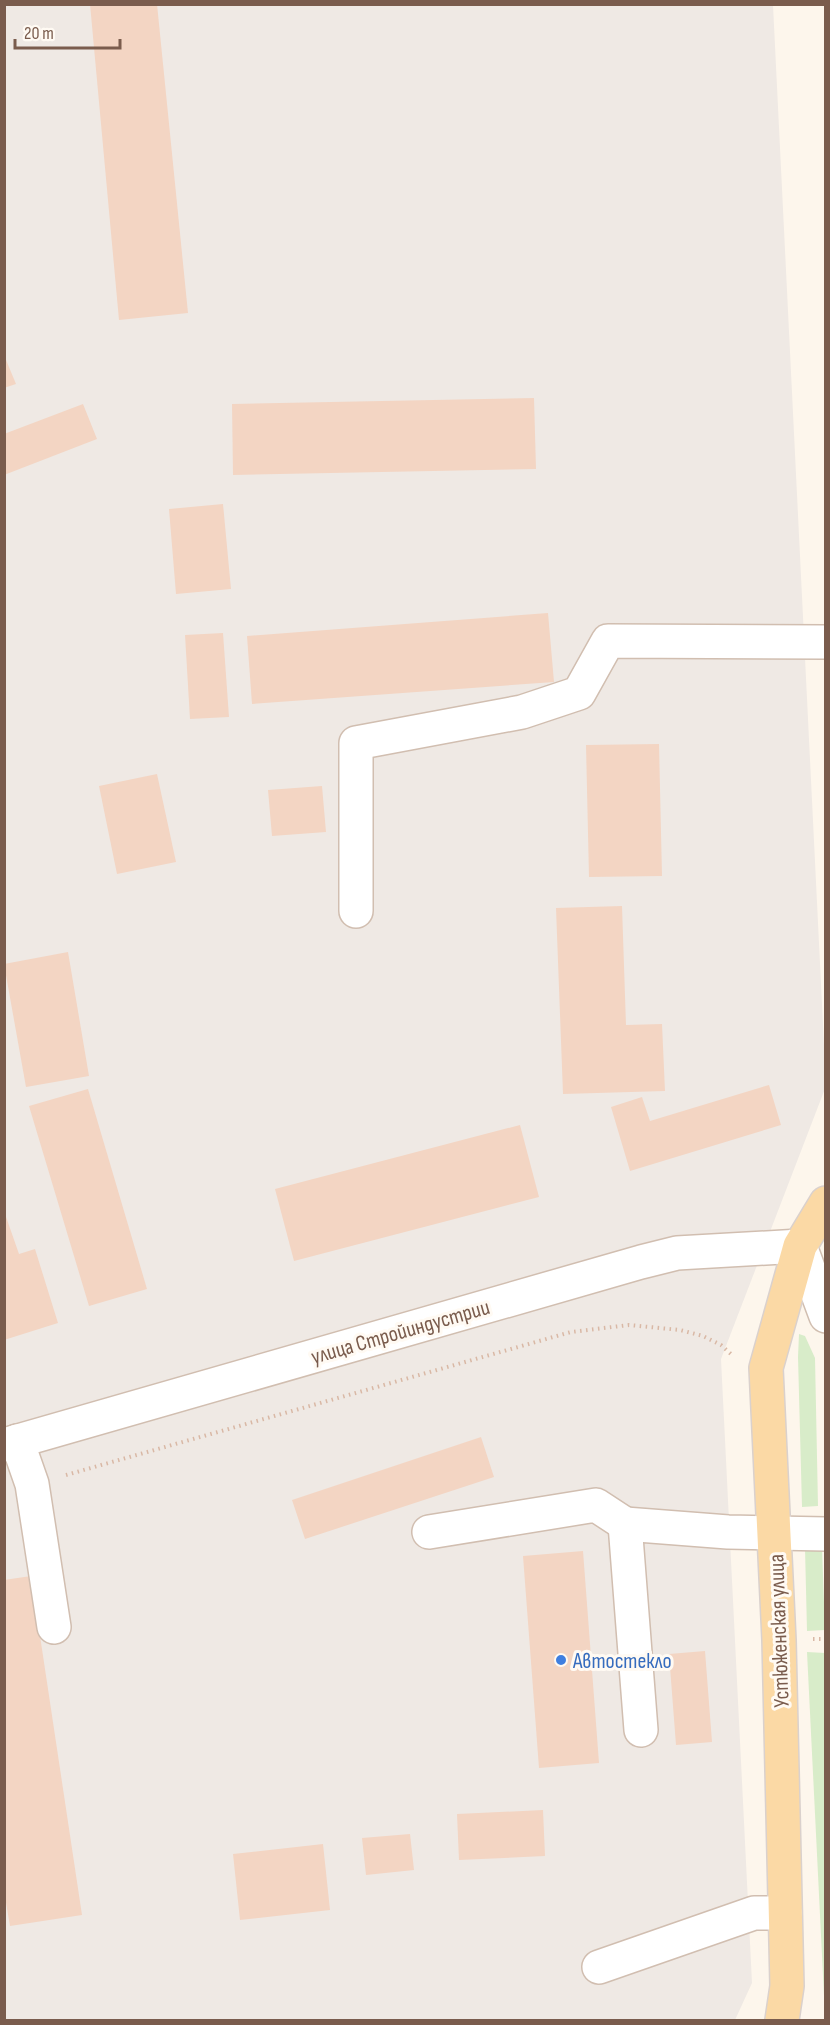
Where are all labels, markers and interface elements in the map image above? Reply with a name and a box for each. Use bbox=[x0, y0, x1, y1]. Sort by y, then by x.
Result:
scale bar bbox=[15, 12, 120, 50]
text: 20 m bbox=[24, 23, 54, 44]
street label: улица Стройиндустрии bbox=[308, 1294, 493, 1371]
street label: Устюженская улица bbox=[763, 1554, 796, 1708]
place label: Автостекло bbox=[572, 1648, 672, 1675]
marker: Автостекло bbox=[554, 1653, 568, 1667]

